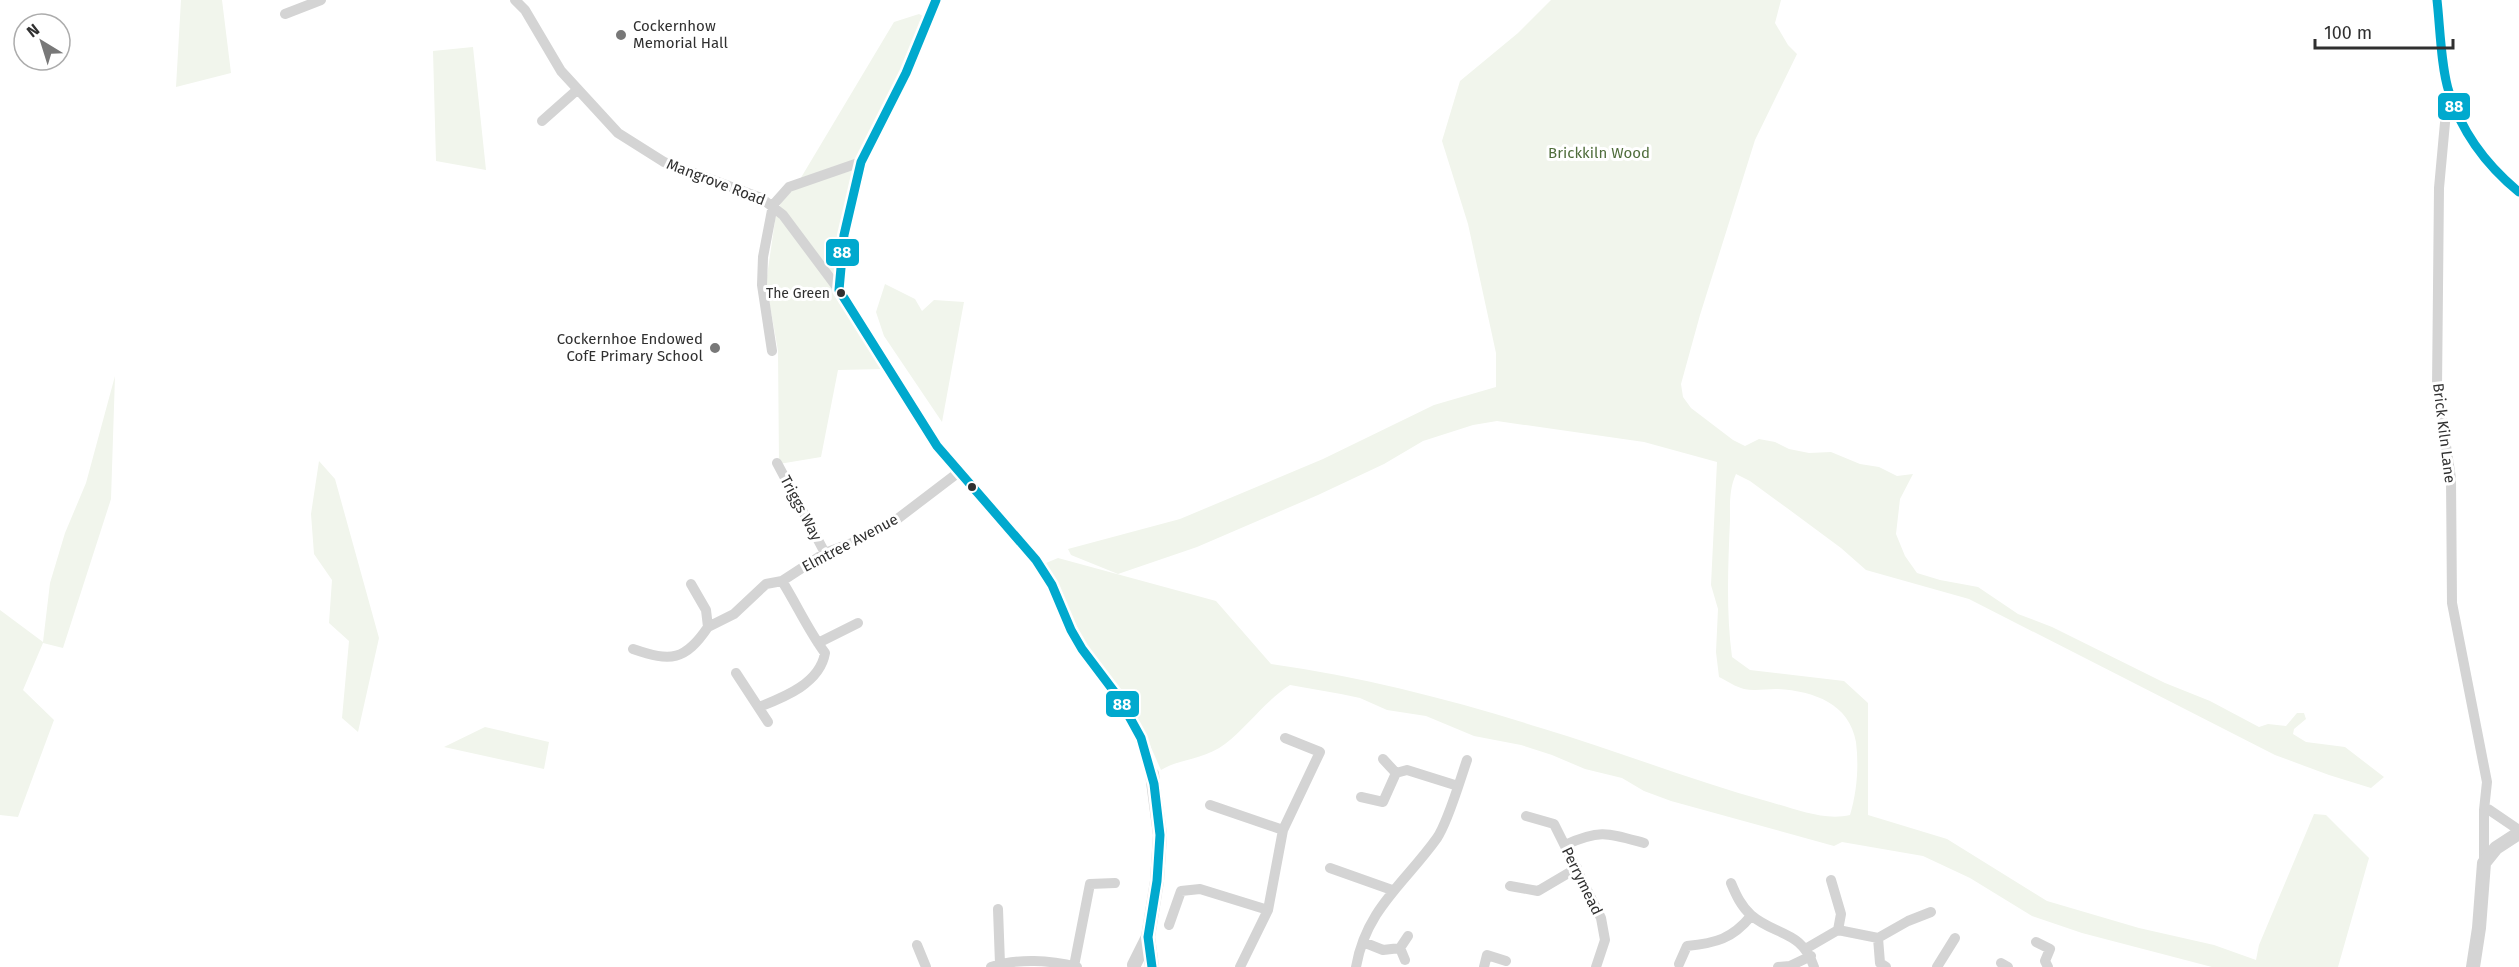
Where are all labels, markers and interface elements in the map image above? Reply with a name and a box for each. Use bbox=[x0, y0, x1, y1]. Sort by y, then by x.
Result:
north arrow bbox=[12, 12, 72, 72]
scale bar bbox=[2315, 12, 2453, 50]
place label: Cockernhow Memorial Hall bbox=[633, 17, 728, 52]
text: N bbox=[23, 20, 43, 41]
text: 100 m bbox=[2324, 22, 2372, 44]
marker: Cockernhow Memorial Hall bbox=[614, 28, 628, 42]
line badge: 88 bbox=[2437, 92, 2471, 121]
text: 88 bbox=[2445, 97, 2463, 116]
park label: Brickkiln Wood bbox=[1548, 144, 1650, 162]
street label: Mangrove Road bbox=[664, 155, 768, 209]
line badge: 88 bbox=[825, 238, 860, 267]
text: 88 bbox=[833, 243, 851, 262]
place label: The Green bbox=[766, 285, 830, 302]
marker: The Green bbox=[835, 287, 847, 299]
place label: Cockernhoe Endowed CofE Primary School bbox=[557, 330, 704, 365]
marker: Cockernhoe Endowed CofE Primary School bbox=[708, 341, 722, 355]
street label: Brick Kiln Lane bbox=[2429, 382, 2459, 484]
street label: Triggs Way bbox=[776, 472, 826, 544]
unlabelled marker bbox=[966, 481, 978, 493]
street label: Elmtree Avenue bbox=[799, 510, 901, 576]
line badge: 88 bbox=[1105, 690, 1140, 718]
text: 88 bbox=[1113, 695, 1131, 714]
street label: Perrymead bbox=[1558, 844, 1606, 918]

